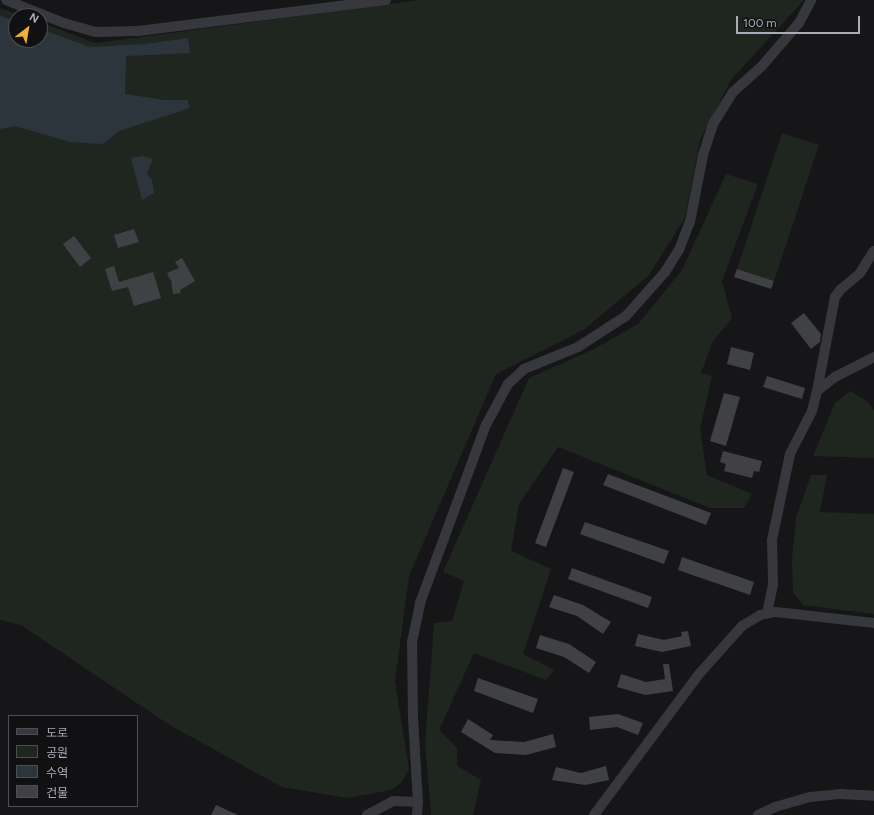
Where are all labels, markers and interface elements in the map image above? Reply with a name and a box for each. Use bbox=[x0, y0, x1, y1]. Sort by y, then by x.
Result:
north arrow bbox=[8, 8, 48, 48]
scale bar bbox=[738, 8, 862, 34]
text: N bbox=[27, 10, 41, 26]
text: 100 m bbox=[743, 16, 777, 30]
legend bbox=[8, 715, 138, 807]
text: 도로 bbox=[46, 726, 68, 740]
text: 공원 bbox=[46, 746, 68, 760]
text: 수역 bbox=[46, 766, 68, 780]
text: 건물 bbox=[46, 786, 68, 800]

